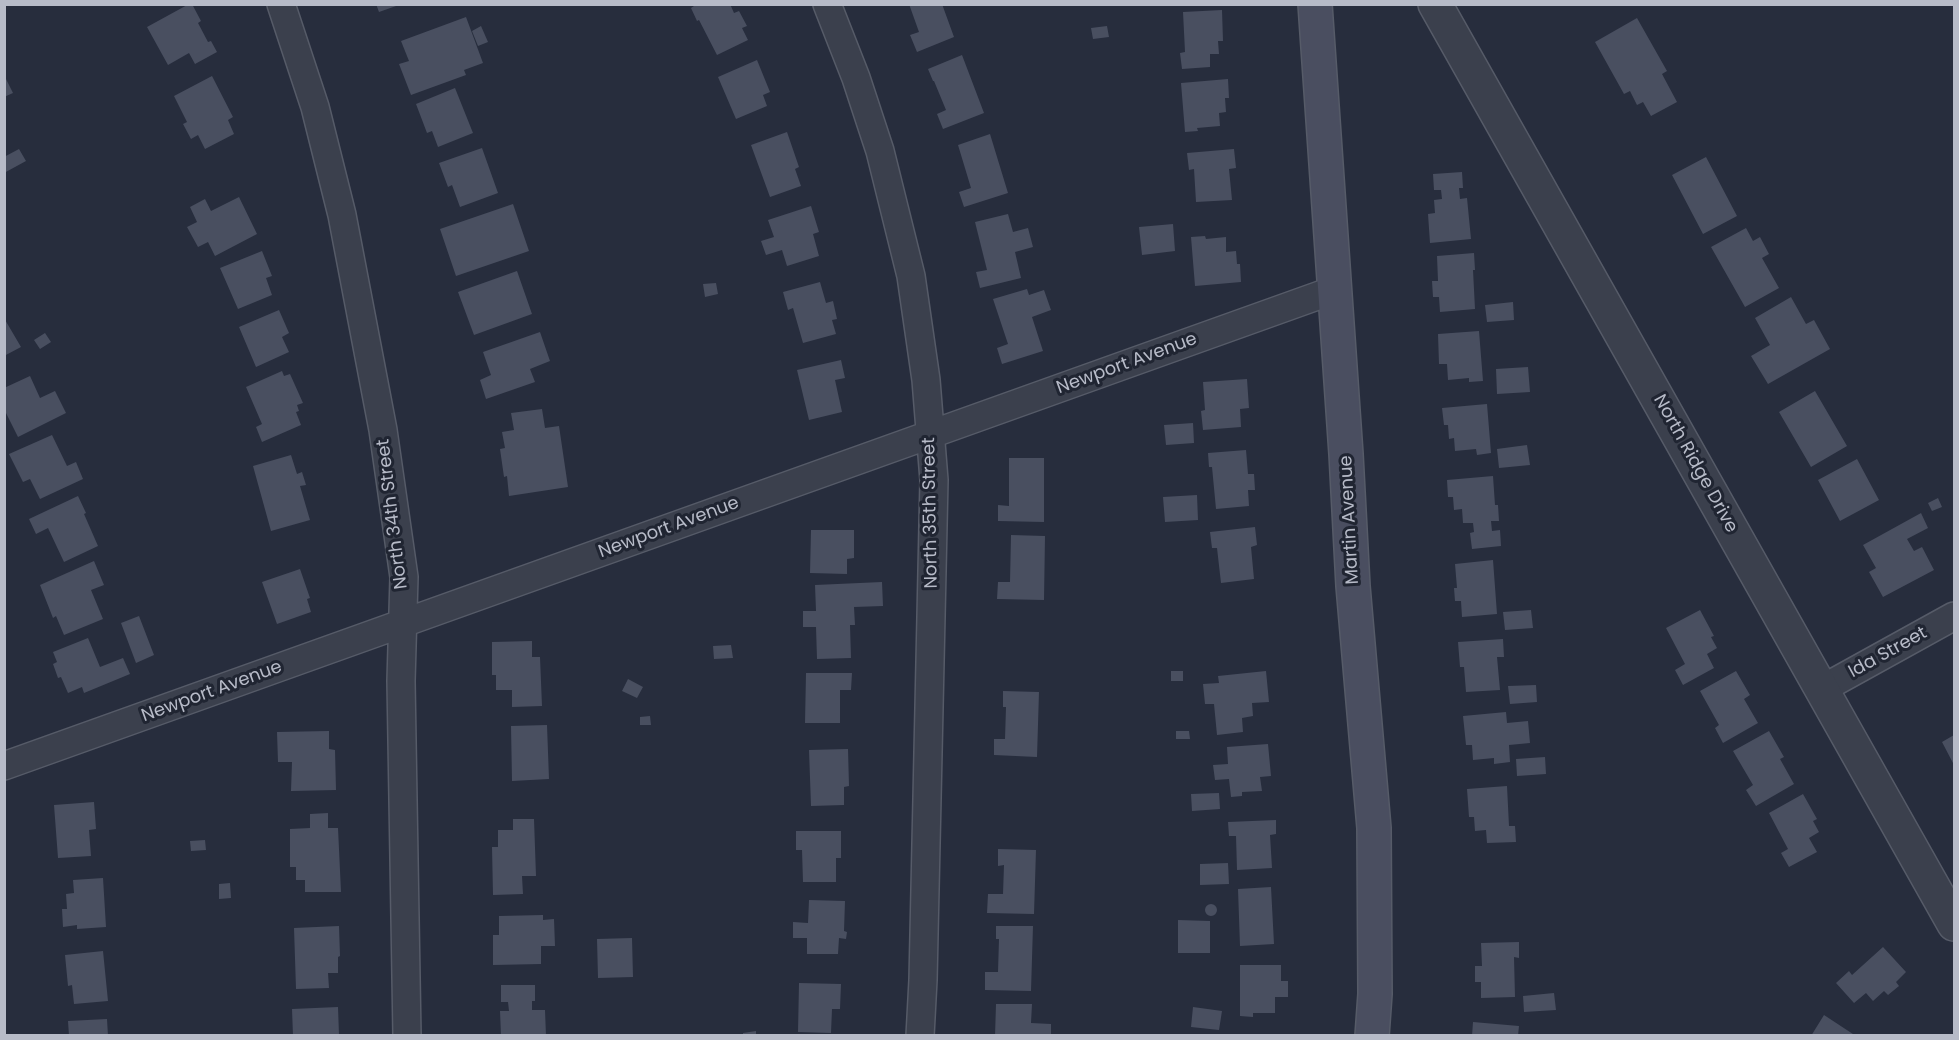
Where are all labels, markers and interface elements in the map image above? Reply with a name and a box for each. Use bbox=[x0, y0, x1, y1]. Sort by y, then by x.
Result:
street label: Newport Avenue bbox=[1054, 329, 1200, 399]
street label: North Ridge Drive bbox=[1648, 391, 1742, 537]
street label: North 35th Street bbox=[919, 437, 943, 589]
street label: North 34th Street bbox=[373, 438, 413, 590]
street label: Martin Avenue bbox=[1336, 455, 1364, 585]
street label: Newport Avenue bbox=[596, 493, 742, 563]
street label: Ida Street bbox=[1845, 623, 1931, 683]
street label: Newport Avenue bbox=[139, 657, 285, 727]

